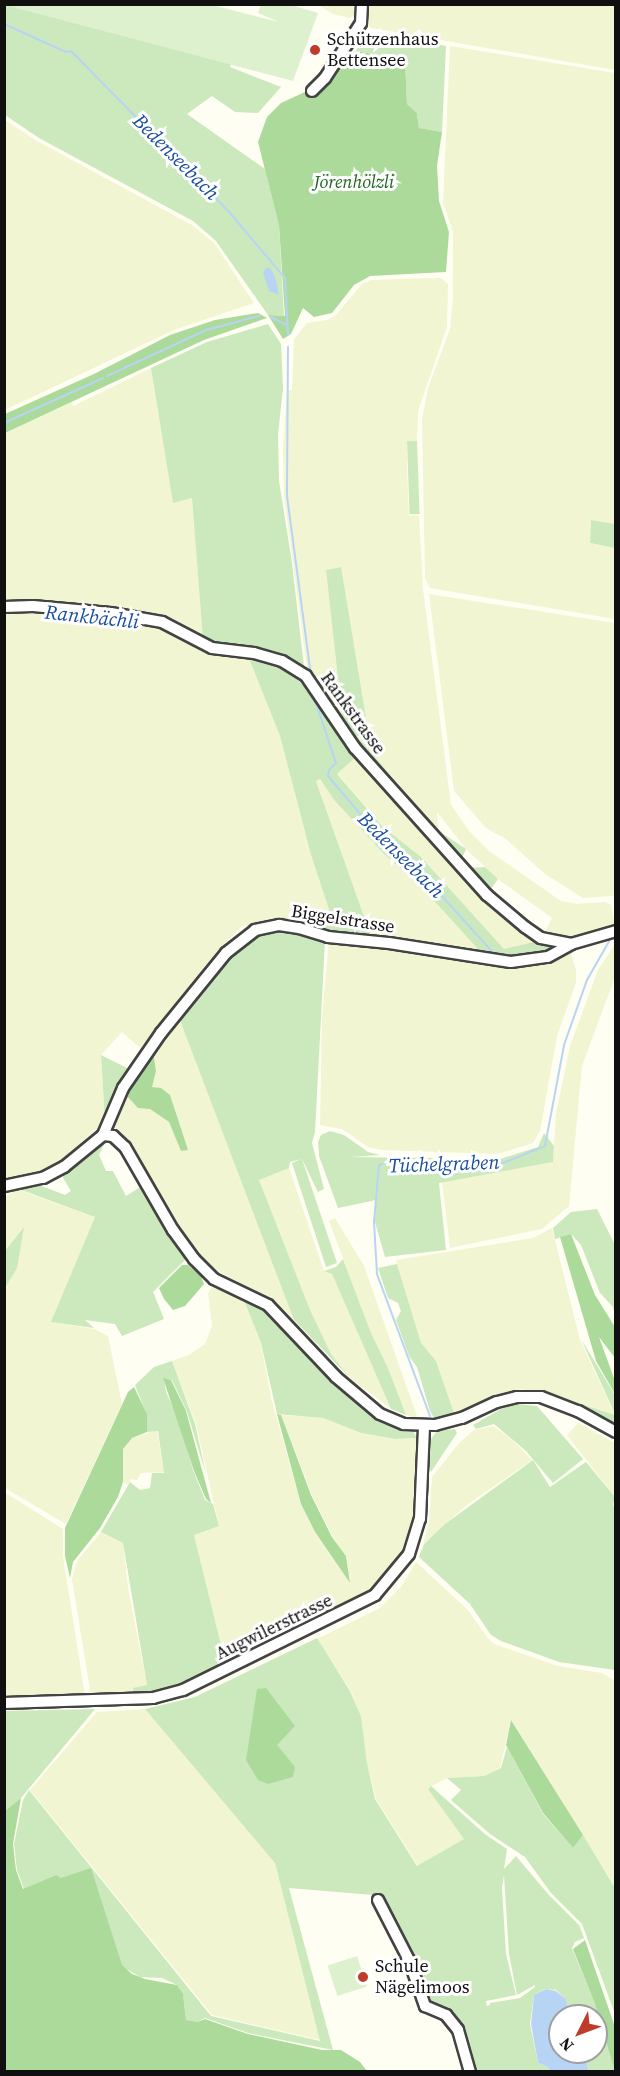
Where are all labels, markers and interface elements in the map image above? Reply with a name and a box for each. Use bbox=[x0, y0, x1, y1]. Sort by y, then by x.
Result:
place label: Schützenhaus Bettensee bbox=[327, 29, 438, 72]
marker: Schützenhaus Bettensee bbox=[308, 43, 322, 57]
water label: Bedenseebach bbox=[128, 109, 224, 205]
park label: Jörenhölzli bbox=[314, 171, 394, 193]
water label: Rankbächli bbox=[44, 600, 140, 634]
street label: Rankstrasse bbox=[316, 668, 390, 758]
water label: Bedenseebach bbox=[353, 807, 449, 903]
street label: Biggelstrasse bbox=[290, 900, 396, 938]
water label: Tüchelgraben bbox=[388, 1150, 500, 1178]
street label: Augwilerstrasse bbox=[212, 1589, 336, 1665]
place label: Schule Nägelimoos bbox=[375, 1956, 470, 1998]
marker: Schule Nägelimoos bbox=[356, 1970, 370, 1984]
north arrow bbox=[548, 2004, 608, 2064]
text: N bbox=[554, 2033, 578, 2056]

